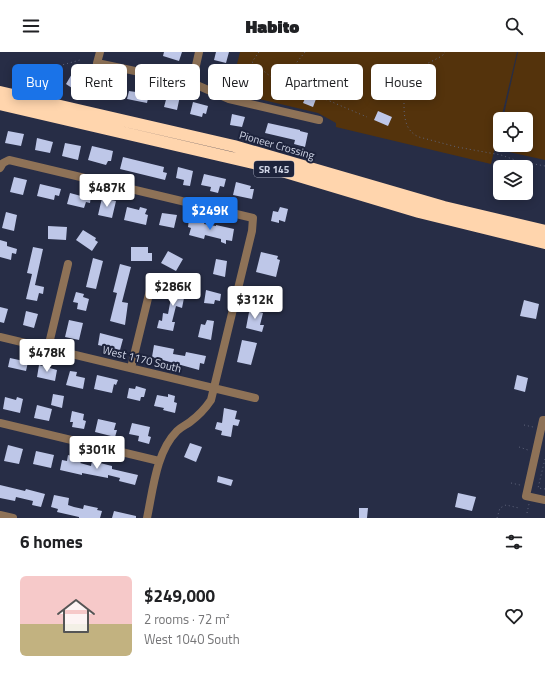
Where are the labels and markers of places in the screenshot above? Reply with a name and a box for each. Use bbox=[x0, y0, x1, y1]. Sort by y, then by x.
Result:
pin: $487K bbox=[79, 174, 135, 208]
pin: $249K bbox=[182, 197, 238, 231]
pin: $286K bbox=[145, 273, 201, 307]
pin: $312K bbox=[227, 286, 283, 320]
pin: $478K bbox=[19, 339, 75, 373]
pin: $301K bbox=[69, 436, 125, 470]

